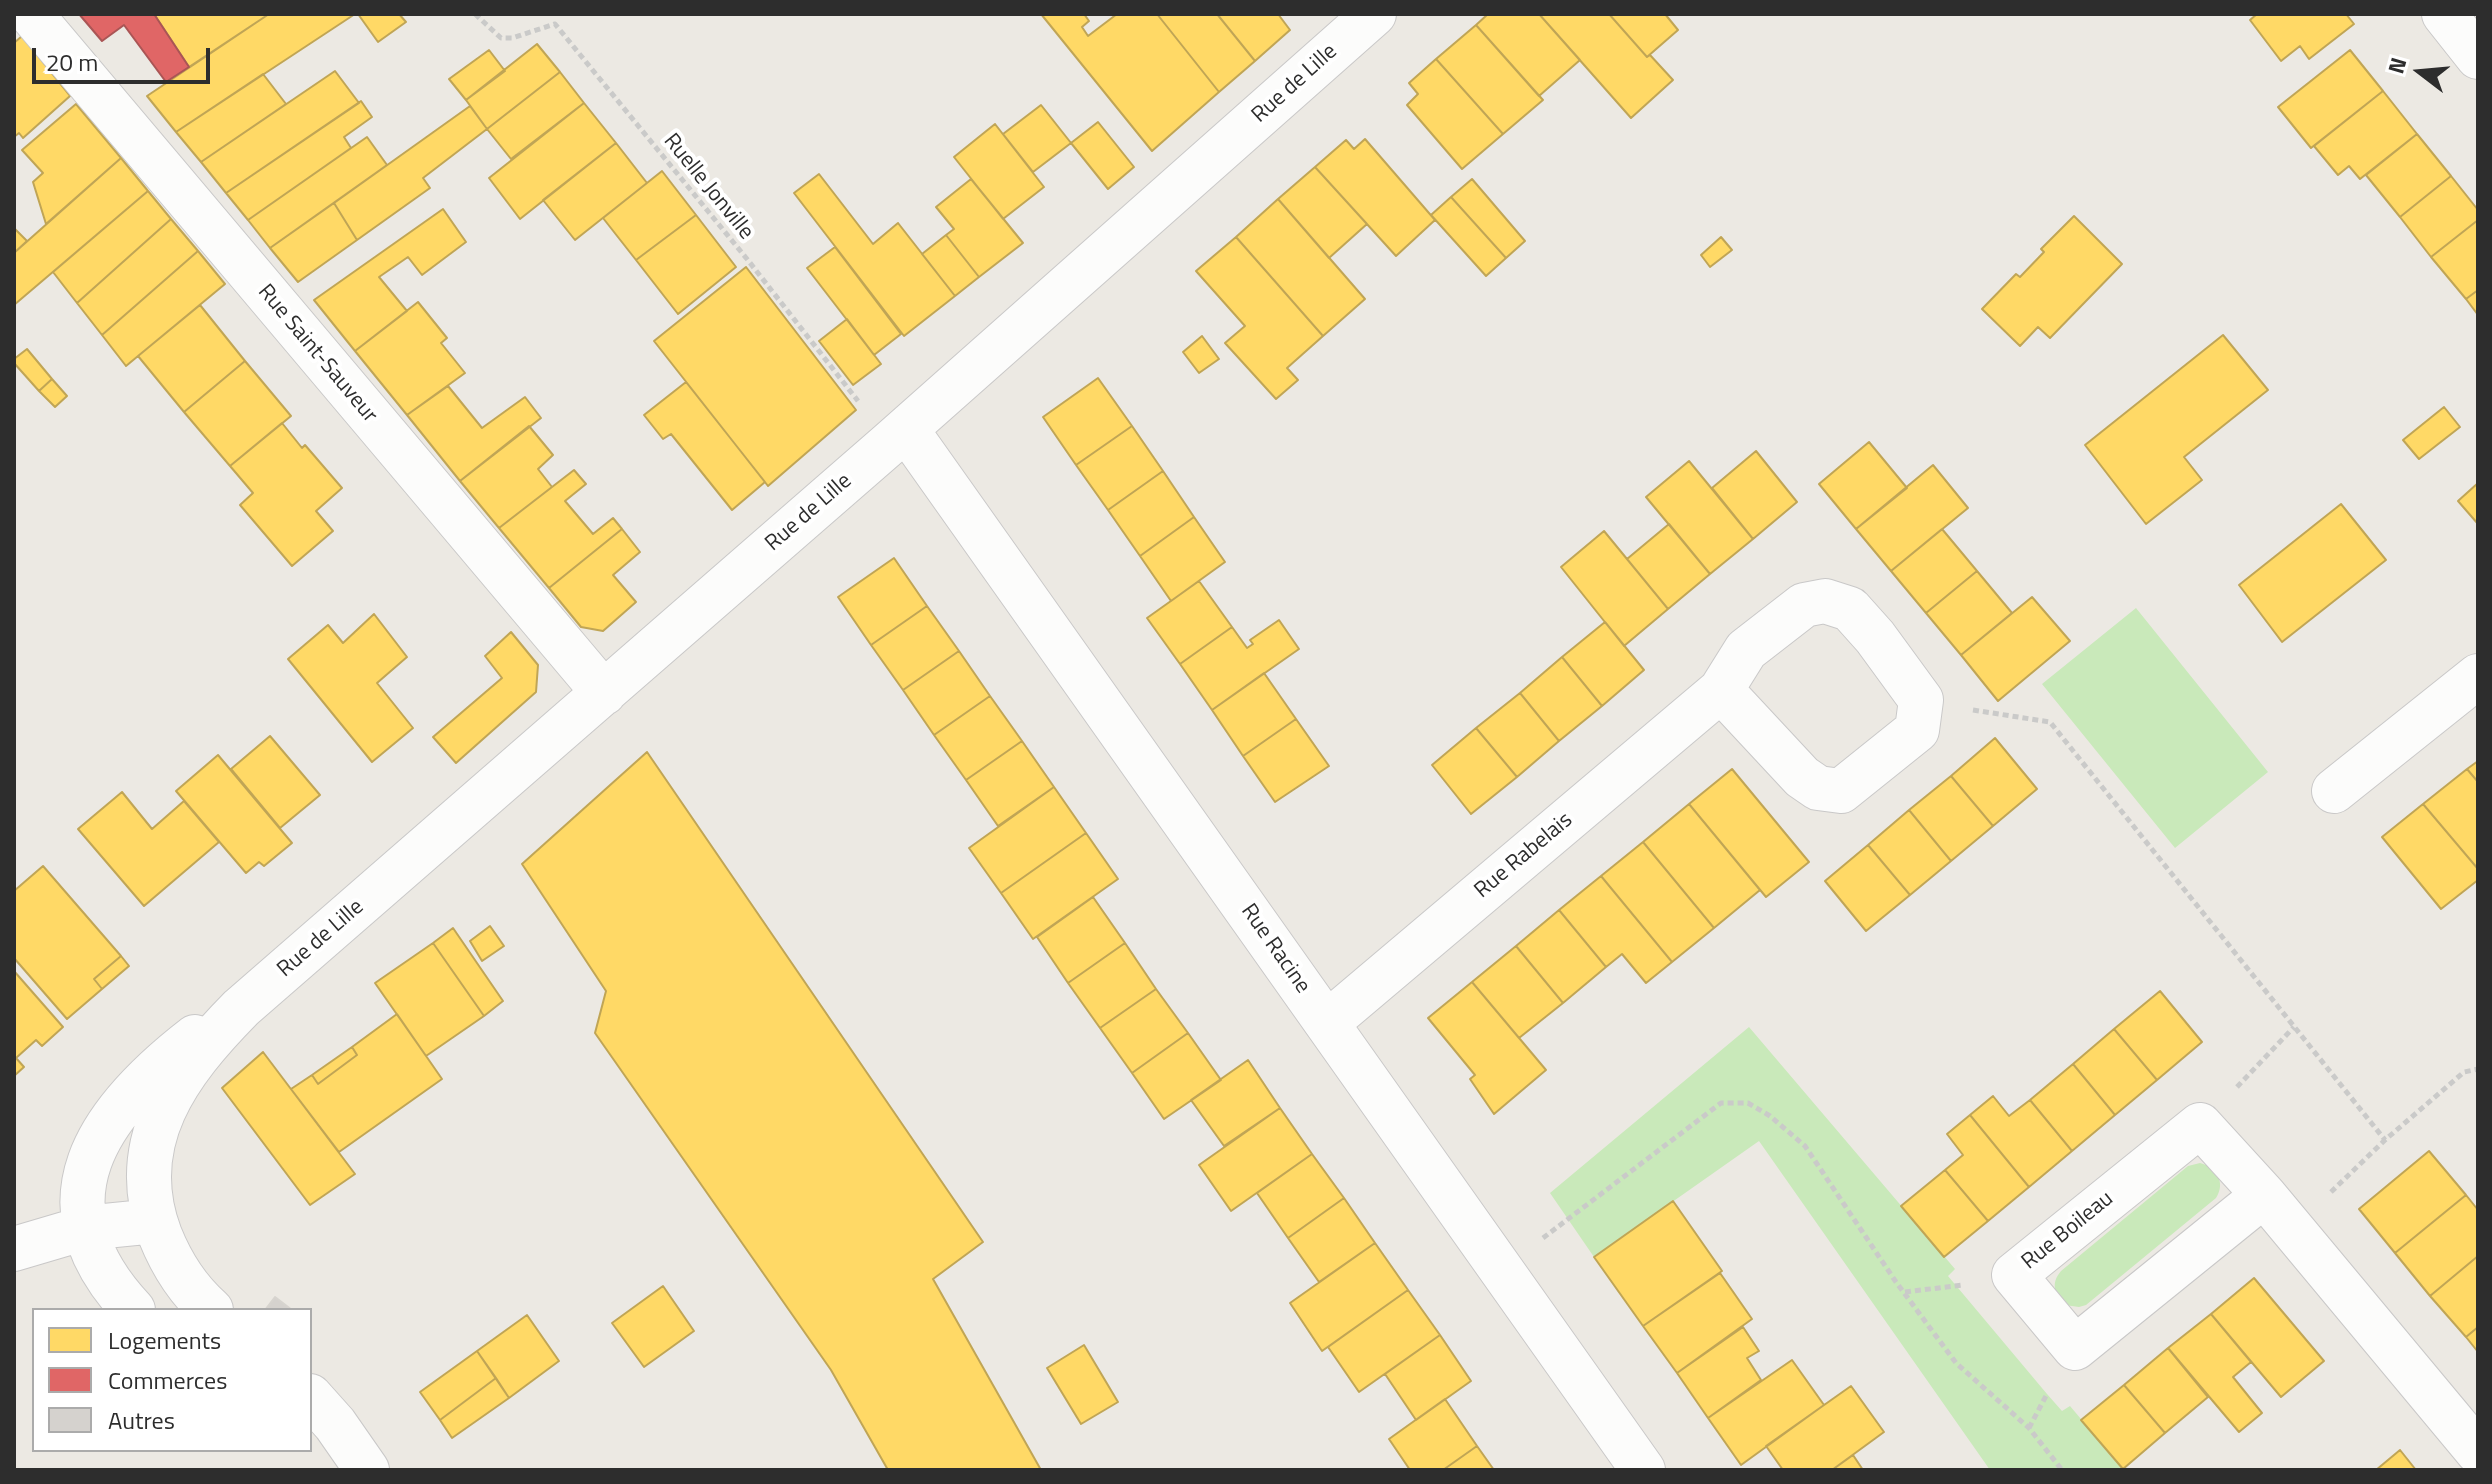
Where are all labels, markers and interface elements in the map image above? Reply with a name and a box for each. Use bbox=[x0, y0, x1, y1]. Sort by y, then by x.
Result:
scale bar bbox=[36, 32, 214, 82]
north arrow bbox=[2380, 32, 2460, 112]
street label: Rue de Lille bbox=[1247, 39, 1343, 129]
text: 20 m bbox=[46, 44, 98, 80]
text: N bbox=[2378, 53, 2415, 77]
street label: Ruelle Jonville bbox=[657, 129, 759, 245]
street label: Rue Saint-Sauveur bbox=[252, 280, 382, 428]
street label: Rue de Lille bbox=[761, 468, 857, 558]
street label: Rue Rabelais bbox=[1470, 807, 1578, 905]
street label: Rue de Lille bbox=[273, 894, 369, 984]
street label: Rue Racine bbox=[1235, 899, 1315, 999]
street label: Rue Boileau bbox=[2017, 1186, 2119, 1276]
legend bbox=[32, 1308, 312, 1452]
text: Logements bbox=[108, 1322, 221, 1358]
text: Commerces bbox=[108, 1362, 227, 1398]
text: Autres bbox=[108, 1402, 175, 1438]

